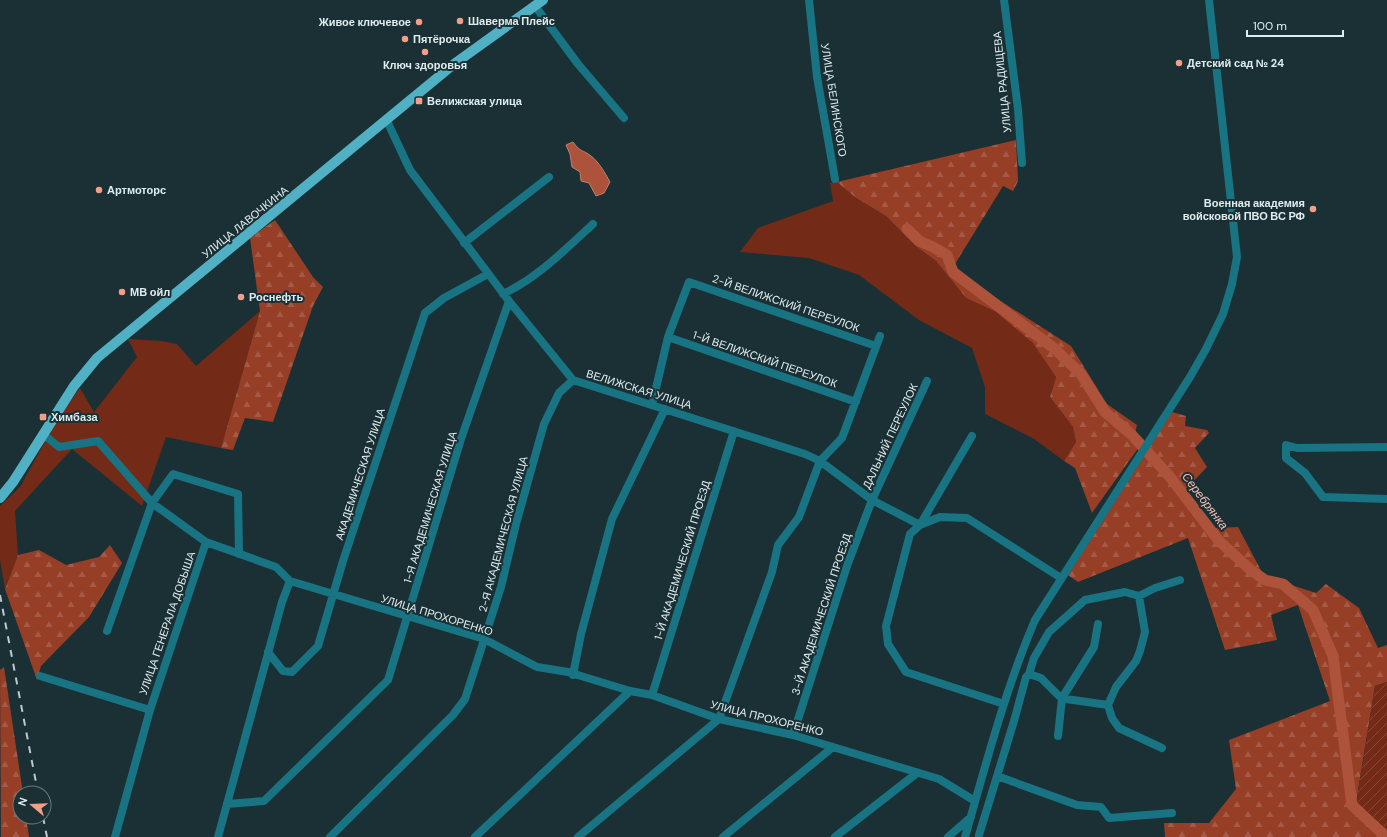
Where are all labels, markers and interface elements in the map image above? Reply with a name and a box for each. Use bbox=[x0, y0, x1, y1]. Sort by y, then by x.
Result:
scale bar bbox=[1247, 12, 1343, 38]
place label: Шаверма Плейс bbox=[468, 14, 555, 28]
place label: Живое ключевое bbox=[318, 15, 411, 29]
marker: Шаверма Плейс bbox=[455, 16, 465, 26]
marker: Живое ключевое bbox=[414, 17, 424, 27]
text: 100 m bbox=[1253, 18, 1287, 34]
street label: УЛИЦА РАДИЩЕВА bbox=[990, 30, 1014, 133]
place label: Пятёрочка bbox=[413, 32, 471, 46]
marker: Пятёрочка bbox=[400, 34, 410, 44]
street label: УЛИЦА БЕЛИНСКОГО bbox=[818, 42, 850, 158]
marker: Ключ здоровья bbox=[420, 47, 430, 57]
place label: Детский сад № 24 bbox=[1187, 56, 1284, 70]
place label: Ключ здоровья bbox=[383, 58, 467, 72]
marker: Детский сад № 24 bbox=[1174, 58, 1184, 68]
place label: Велижская улица bbox=[427, 94, 523, 108]
marker: Велижская улица bbox=[414, 96, 424, 106]
place label: Артмоторс bbox=[107, 183, 166, 197]
street label: УЛИЦА ЛАВОЧКИНА bbox=[199, 183, 291, 261]
marker: Артмоторс bbox=[94, 185, 104, 195]
place label: Военная академия войсковой ПВО ВС РФ bbox=[1183, 196, 1305, 223]
marker: Военная академия войсковой ПВО ВС РФ bbox=[1308, 204, 1318, 214]
street label: 2-Й ВЕЛИЖСКИЙ ПЕРЕУЛОК bbox=[711, 271, 862, 335]
place label: МВ ойл bbox=[130, 285, 170, 299]
marker: МВ ойл bbox=[117, 287, 127, 297]
place label: Роснефть bbox=[249, 290, 303, 304]
marker: Роснефть bbox=[236, 292, 246, 302]
street label: 1-Й ВЕЛИЖСКИЙ ПЕРЕУЛОК bbox=[691, 328, 840, 391]
street label: ВЕЛИЖСКАЯ УЛИЦА bbox=[585, 366, 694, 412]
street label: ДАЛЬНИЙ ПЕРЕУЛОК bbox=[859, 380, 921, 491]
street label: АКАДЕМИЧЕСКАЯ УЛИЦА bbox=[332, 406, 388, 542]
place label: Химбаза bbox=[51, 410, 98, 424]
marker: Химбаза bbox=[38, 412, 48, 422]
street label: 1-Я АКАДЕМИЧЕСКАЯ УЛИЦА bbox=[400, 429, 460, 585]
street label: 2-Я АКАДЕМИЧЕСКАЯ УЛИЦА bbox=[475, 454, 531, 614]
water label: Серебрянка bbox=[1178, 469, 1232, 533]
street label: 1-Й АКАДЕМИЧЕСКИЙ ПРОЕЗД bbox=[651, 478, 713, 641]
street label: 3-Й АКАДЕМИЧЕСКИЙ ПРОЕЗД bbox=[788, 531, 854, 697]
street label: УЛИЦА ГЕНЕРАЛА ДОБЫША bbox=[136, 549, 198, 697]
street label: УЛИЦА ПРОХОРЕНКО bbox=[379, 591, 495, 639]
street label: УЛИЦА ПРОХОРЕНКО bbox=[709, 697, 825, 739]
north arrow bbox=[12, 785, 52, 825]
text: N bbox=[15, 796, 30, 808]

